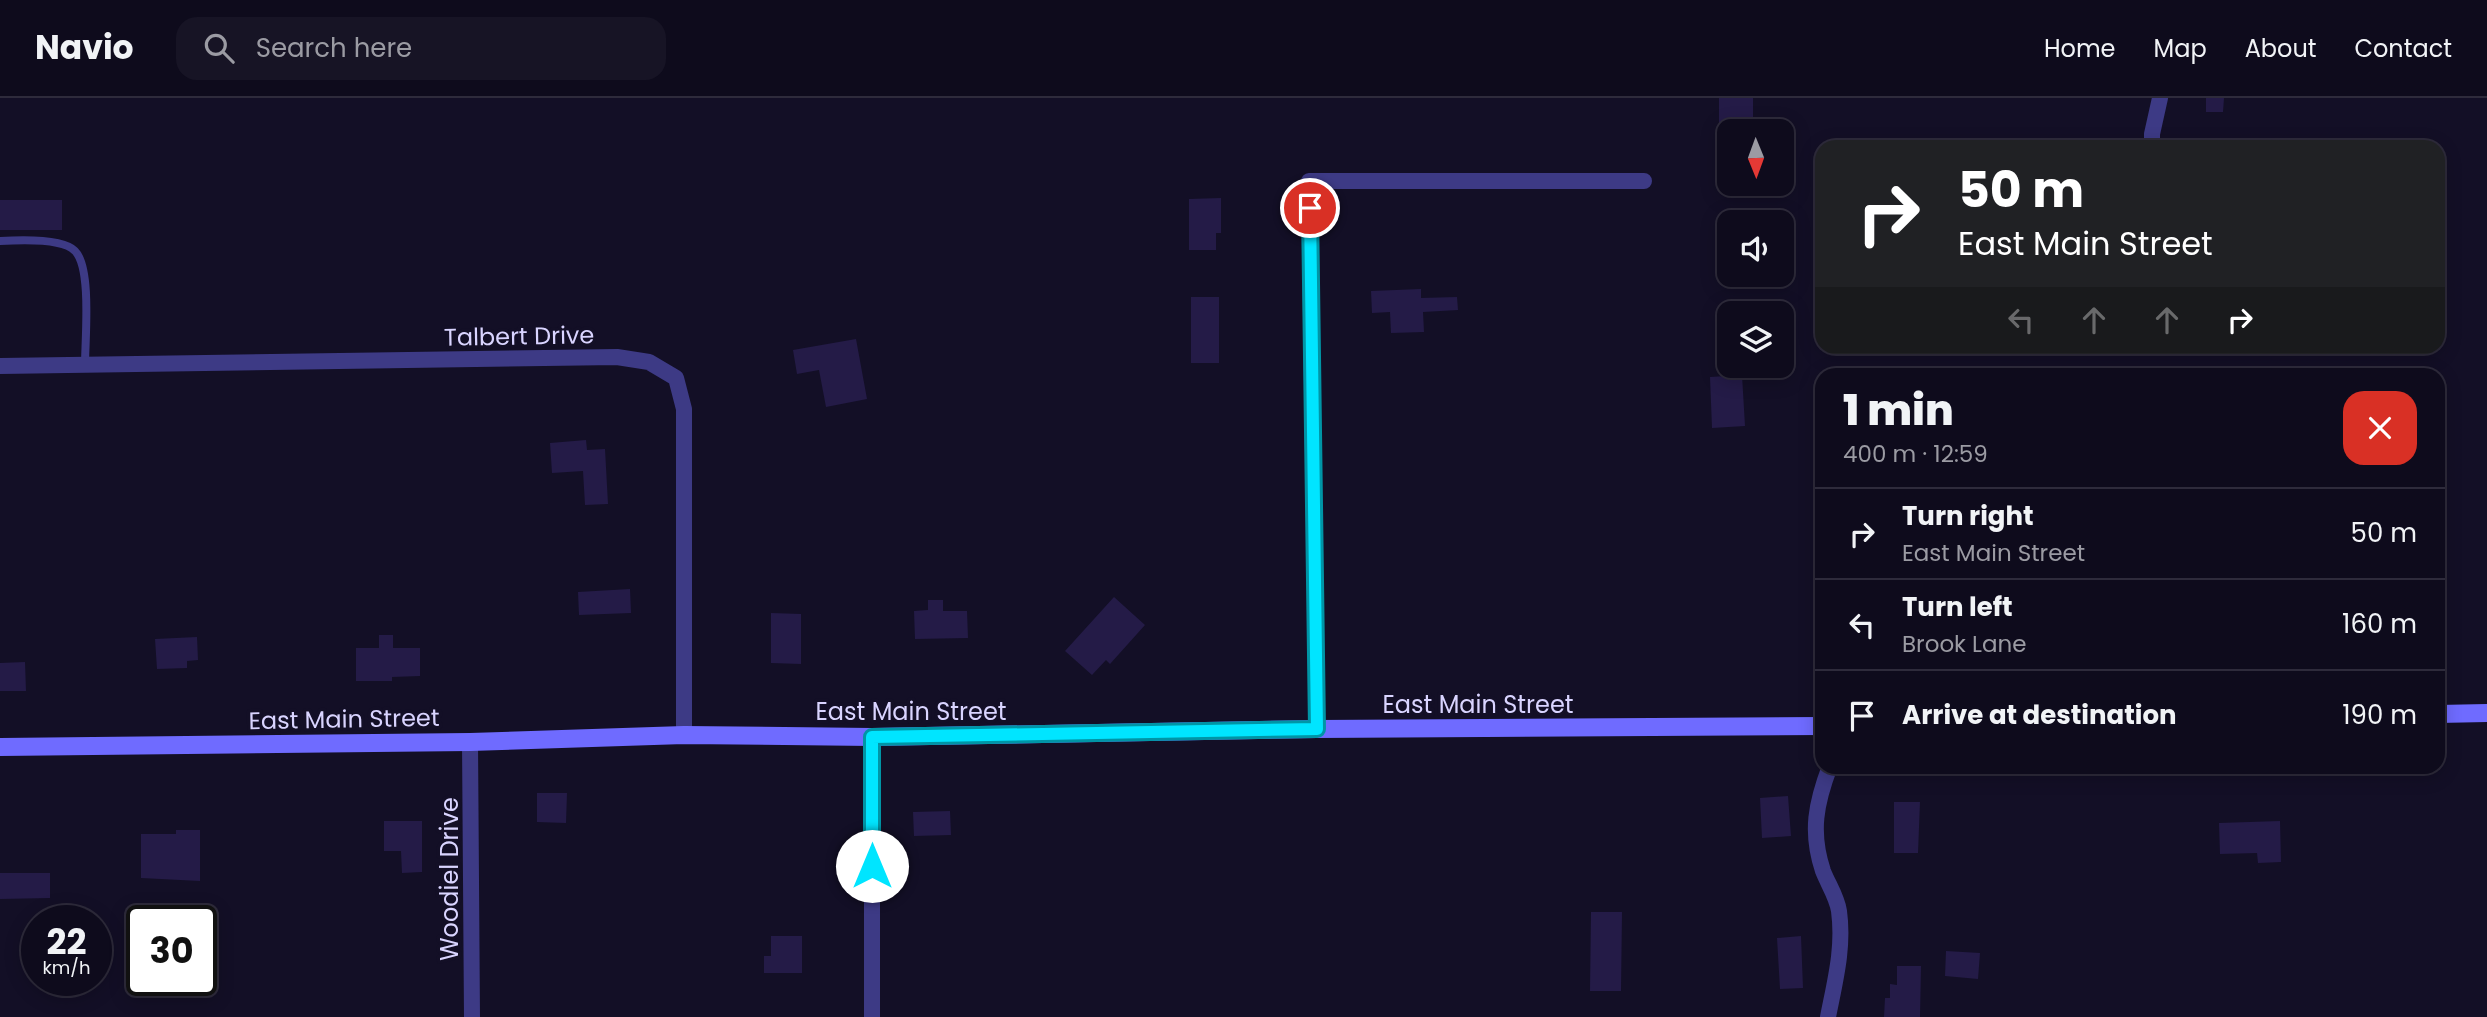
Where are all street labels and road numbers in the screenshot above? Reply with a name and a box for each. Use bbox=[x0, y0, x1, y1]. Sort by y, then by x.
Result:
street label: Talbert Drive bbox=[443, 318, 595, 354]
street label: East Main Street bbox=[1382, 688, 1574, 721]
street label: East Main Street bbox=[815, 695, 1007, 728]
street label: East Main Street bbox=[248, 701, 440, 737]
street label: Woodiel Drive bbox=[433, 797, 466, 961]

